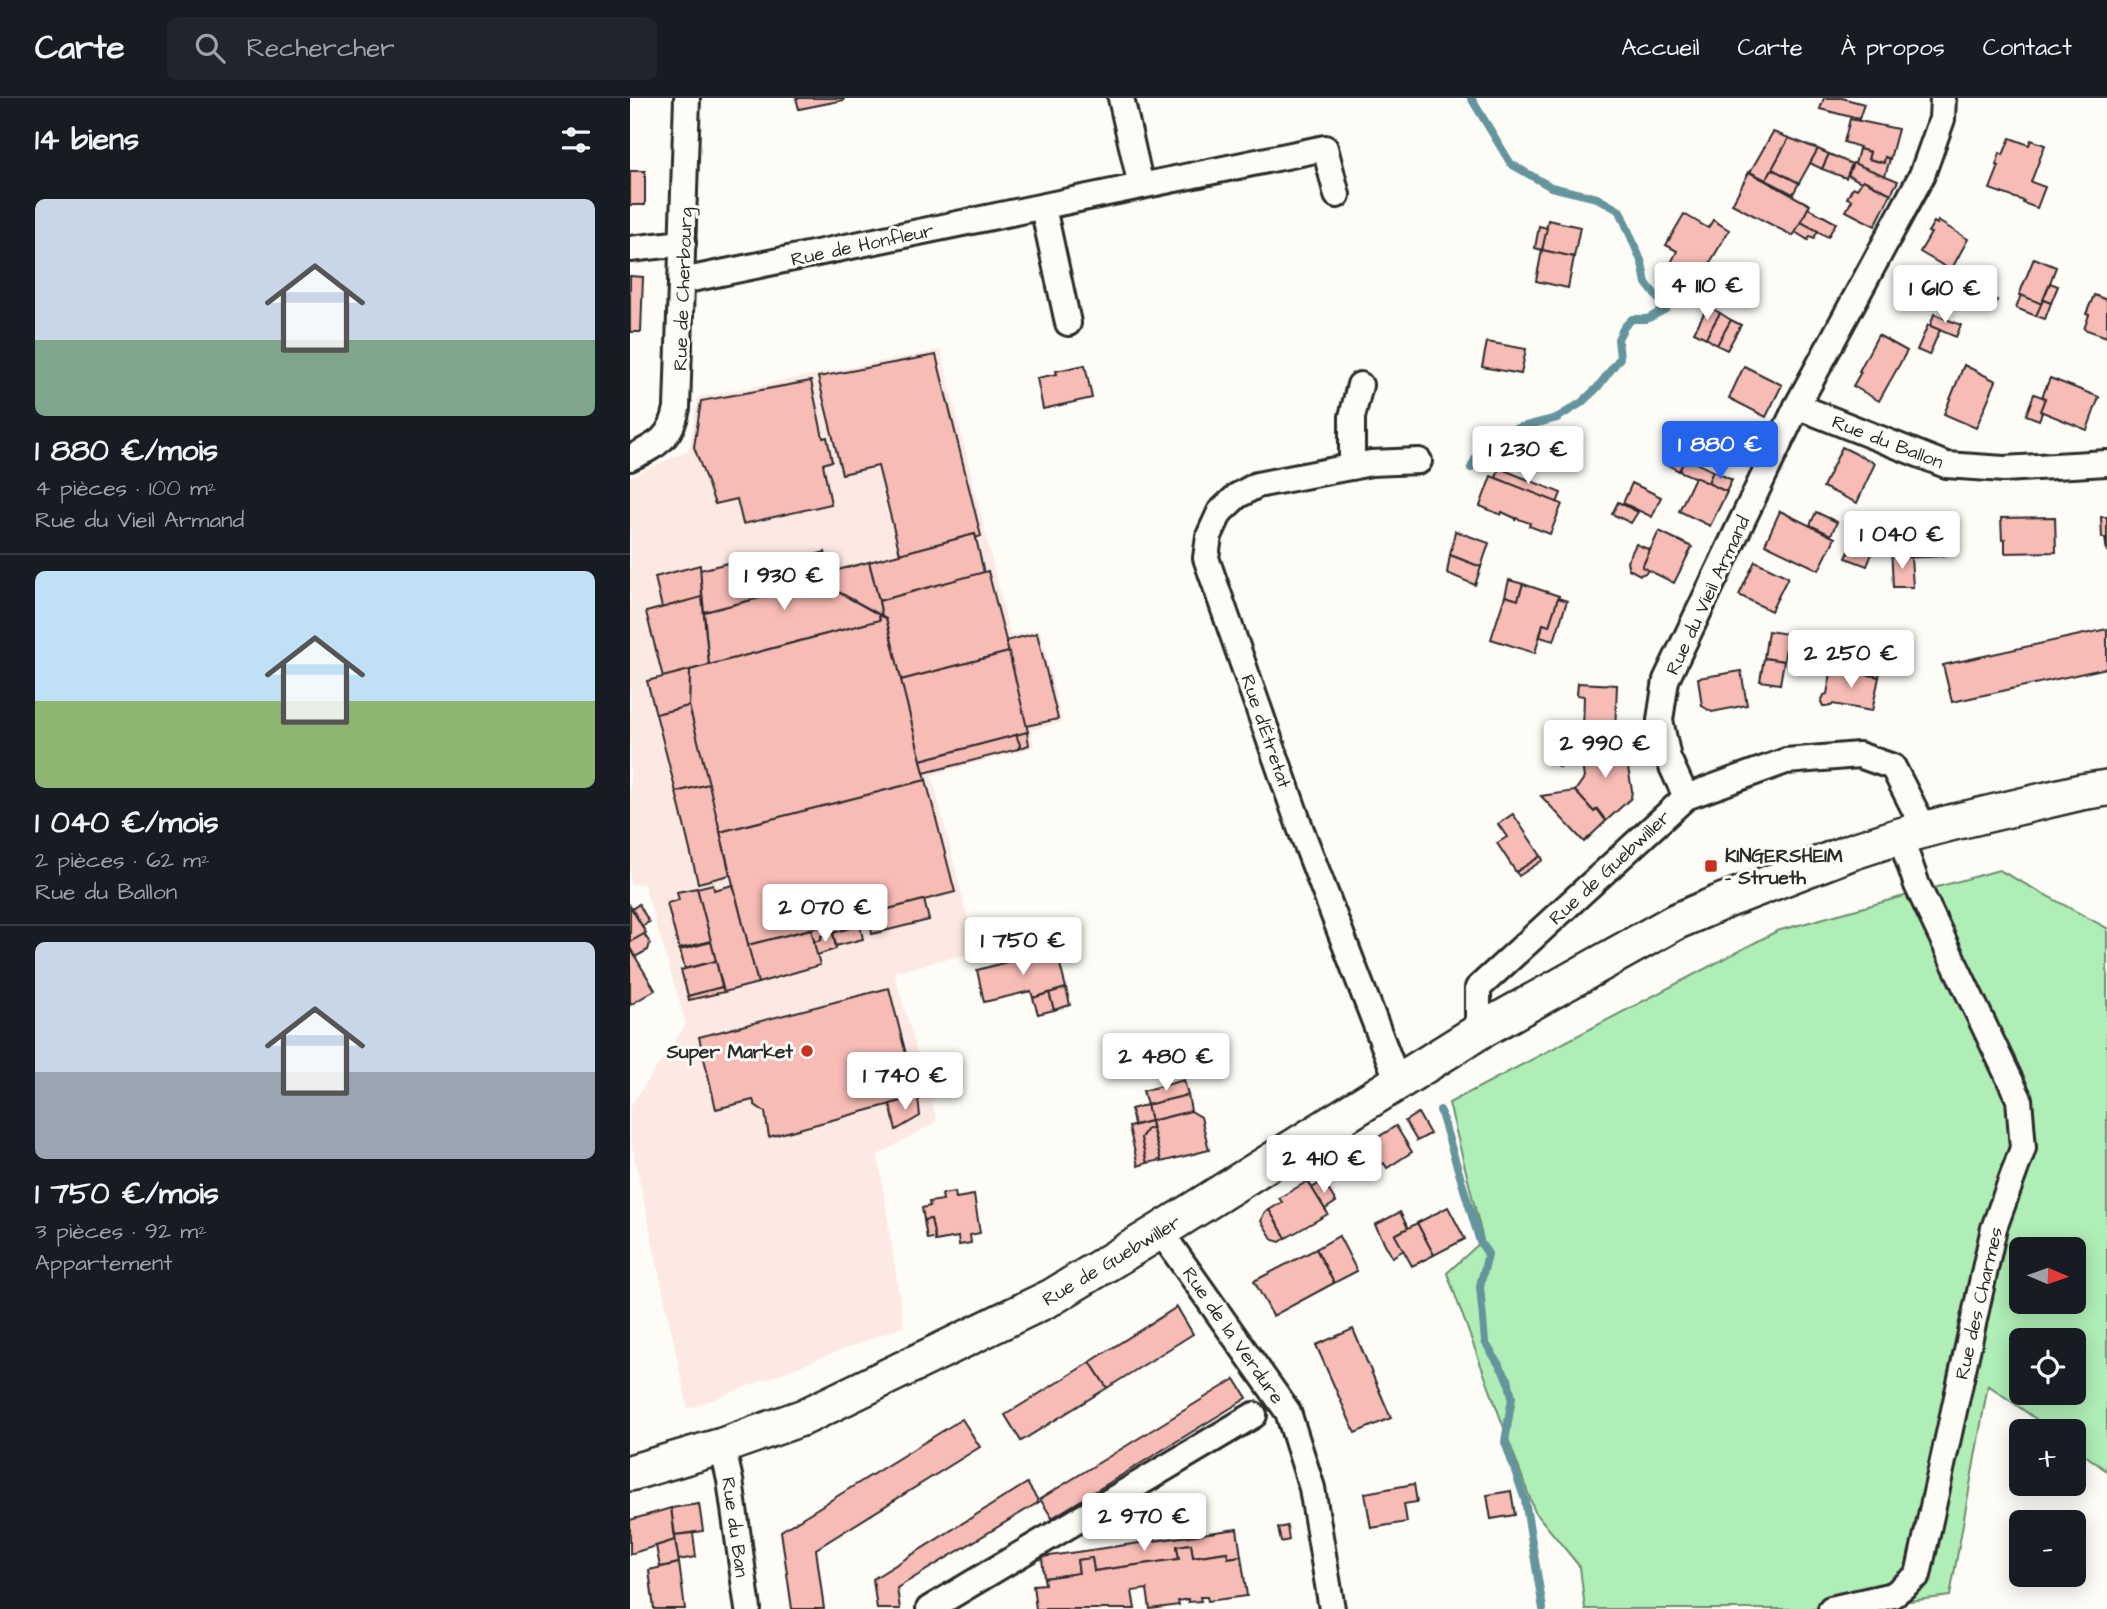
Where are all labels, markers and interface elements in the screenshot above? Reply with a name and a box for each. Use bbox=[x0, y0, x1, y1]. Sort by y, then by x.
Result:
search box bbox=[167, 17, 657, 80]
text: Carte bbox=[35, 25, 125, 71]
icon: search bbox=[191, 29, 229, 67]
text: Rechercher bbox=[247, 30, 395, 66]
text: Accueil bbox=[1621, 31, 1700, 65]
text: Carte bbox=[1738, 31, 1803, 65]
text: À propos bbox=[1841, 31, 1945, 65]
text: Contact bbox=[1983, 31, 2072, 65]
text: 14 biens bbox=[35, 119, 139, 161]
icon: filters bbox=[557, 121, 595, 159]
street label: Rue de Cherbourg bbox=[667, 207, 701, 371]
street label: Rue de Honfleur bbox=[789, 217, 937, 274]
icon: home bbox=[252, 245, 378, 371]
pin: 4 110 € bbox=[1642, 262, 1772, 322]
pin: 1 610 € bbox=[1880, 266, 2010, 325]
text: 4 110 € bbox=[1671, 269, 1743, 301]
text: 1 610 € bbox=[1909, 272, 1981, 304]
street label: Rue du Ballon bbox=[1828, 409, 1947, 476]
pin: 1 880 € bbox=[1655, 422, 1785, 481]
pin: 1 230 € bbox=[1463, 426, 1593, 486]
text: 1 880 € bbox=[1678, 428, 1762, 460]
text: 1 880 €/mois bbox=[35, 430, 218, 472]
text: 1 230 € bbox=[1488, 433, 1568, 465]
text: 4 pièces · 100 m² bbox=[35, 472, 216, 504]
text: Rue du Vieil Armand bbox=[35, 504, 244, 536]
street label: Rue du Vieil Armand bbox=[1660, 511, 1757, 680]
pin: 1 040 € bbox=[1837, 512, 1967, 571]
text: 1 040 € bbox=[1860, 518, 1944, 550]
pin: 1 930 € bbox=[719, 552, 849, 612]
text: 1 930 € bbox=[745, 559, 823, 591]
icon: home bbox=[252, 617, 378, 743]
pin: 2 250 € bbox=[1786, 630, 1916, 690]
text: 2 250 € bbox=[1804, 637, 1898, 669]
street label: Rue d'Étretat bbox=[1234, 671, 1298, 792]
pin: 2 990 € bbox=[1540, 720, 1670, 780]
text: 2 990 € bbox=[1560, 727, 1650, 759]
text: 1 040 €/mois bbox=[35, 802, 218, 844]
street label: Rue de Guebwiller bbox=[1543, 804, 1677, 932]
place label: KINGERSHEIM - Strueth bbox=[1725, 843, 1843, 892]
text: 2 pièces · 62 m² bbox=[35, 844, 210, 876]
marker: KINGERSHEIM - Strueth bbox=[1703, 858, 1719, 874]
text: Rue du Ballon bbox=[35, 876, 177, 908]
pin: 2 070 € bbox=[760, 884, 890, 944]
text: 2 070 € bbox=[778, 891, 872, 923]
pin: 1 750 € bbox=[958, 918, 1088, 977]
text: 1 750 € bbox=[981, 924, 1065, 956]
icon: home bbox=[252, 988, 378, 1114]
pin: 2 480 € bbox=[1101, 1034, 1231, 1093]
place label: Super Market bbox=[666, 1039, 793, 1066]
text: 2 480 € bbox=[1119, 1040, 1213, 1072]
marker: Super Market bbox=[799, 1043, 815, 1059]
pin: 1 740 € bbox=[840, 1052, 970, 1112]
text: 1 740 € bbox=[863, 1059, 947, 1091]
pin: 2 410 € bbox=[1259, 1136, 1389, 1195]
text: 2 410 € bbox=[1283, 1142, 1365, 1174]
text: 1 750 €/mois bbox=[35, 1173, 219, 1215]
street label: Rue de Guebwiller bbox=[1037, 1209, 1187, 1313]
text: 3 pièces · 92 m² bbox=[35, 1215, 207, 1247]
street label: Rue des Charmes bbox=[1949, 1224, 2010, 1382]
north arrow bbox=[2009, 1237, 2086, 1314]
map controls bbox=[2009, 1237, 2086, 1587]
text: Appartement bbox=[35, 1247, 173, 1279]
street label: Rue de la Verdure bbox=[1175, 1262, 1290, 1410]
button: locate bbox=[2009, 1328, 2086, 1405]
button: + bbox=[2009, 1419, 2086, 1496]
street label: Rue du Ban bbox=[714, 1475, 755, 1579]
pin: 2 970 € bbox=[1079, 1494, 1209, 1553]
text: 2 970 € bbox=[1098, 1500, 1190, 1532]
button: − bbox=[2009, 1510, 2086, 1587]

